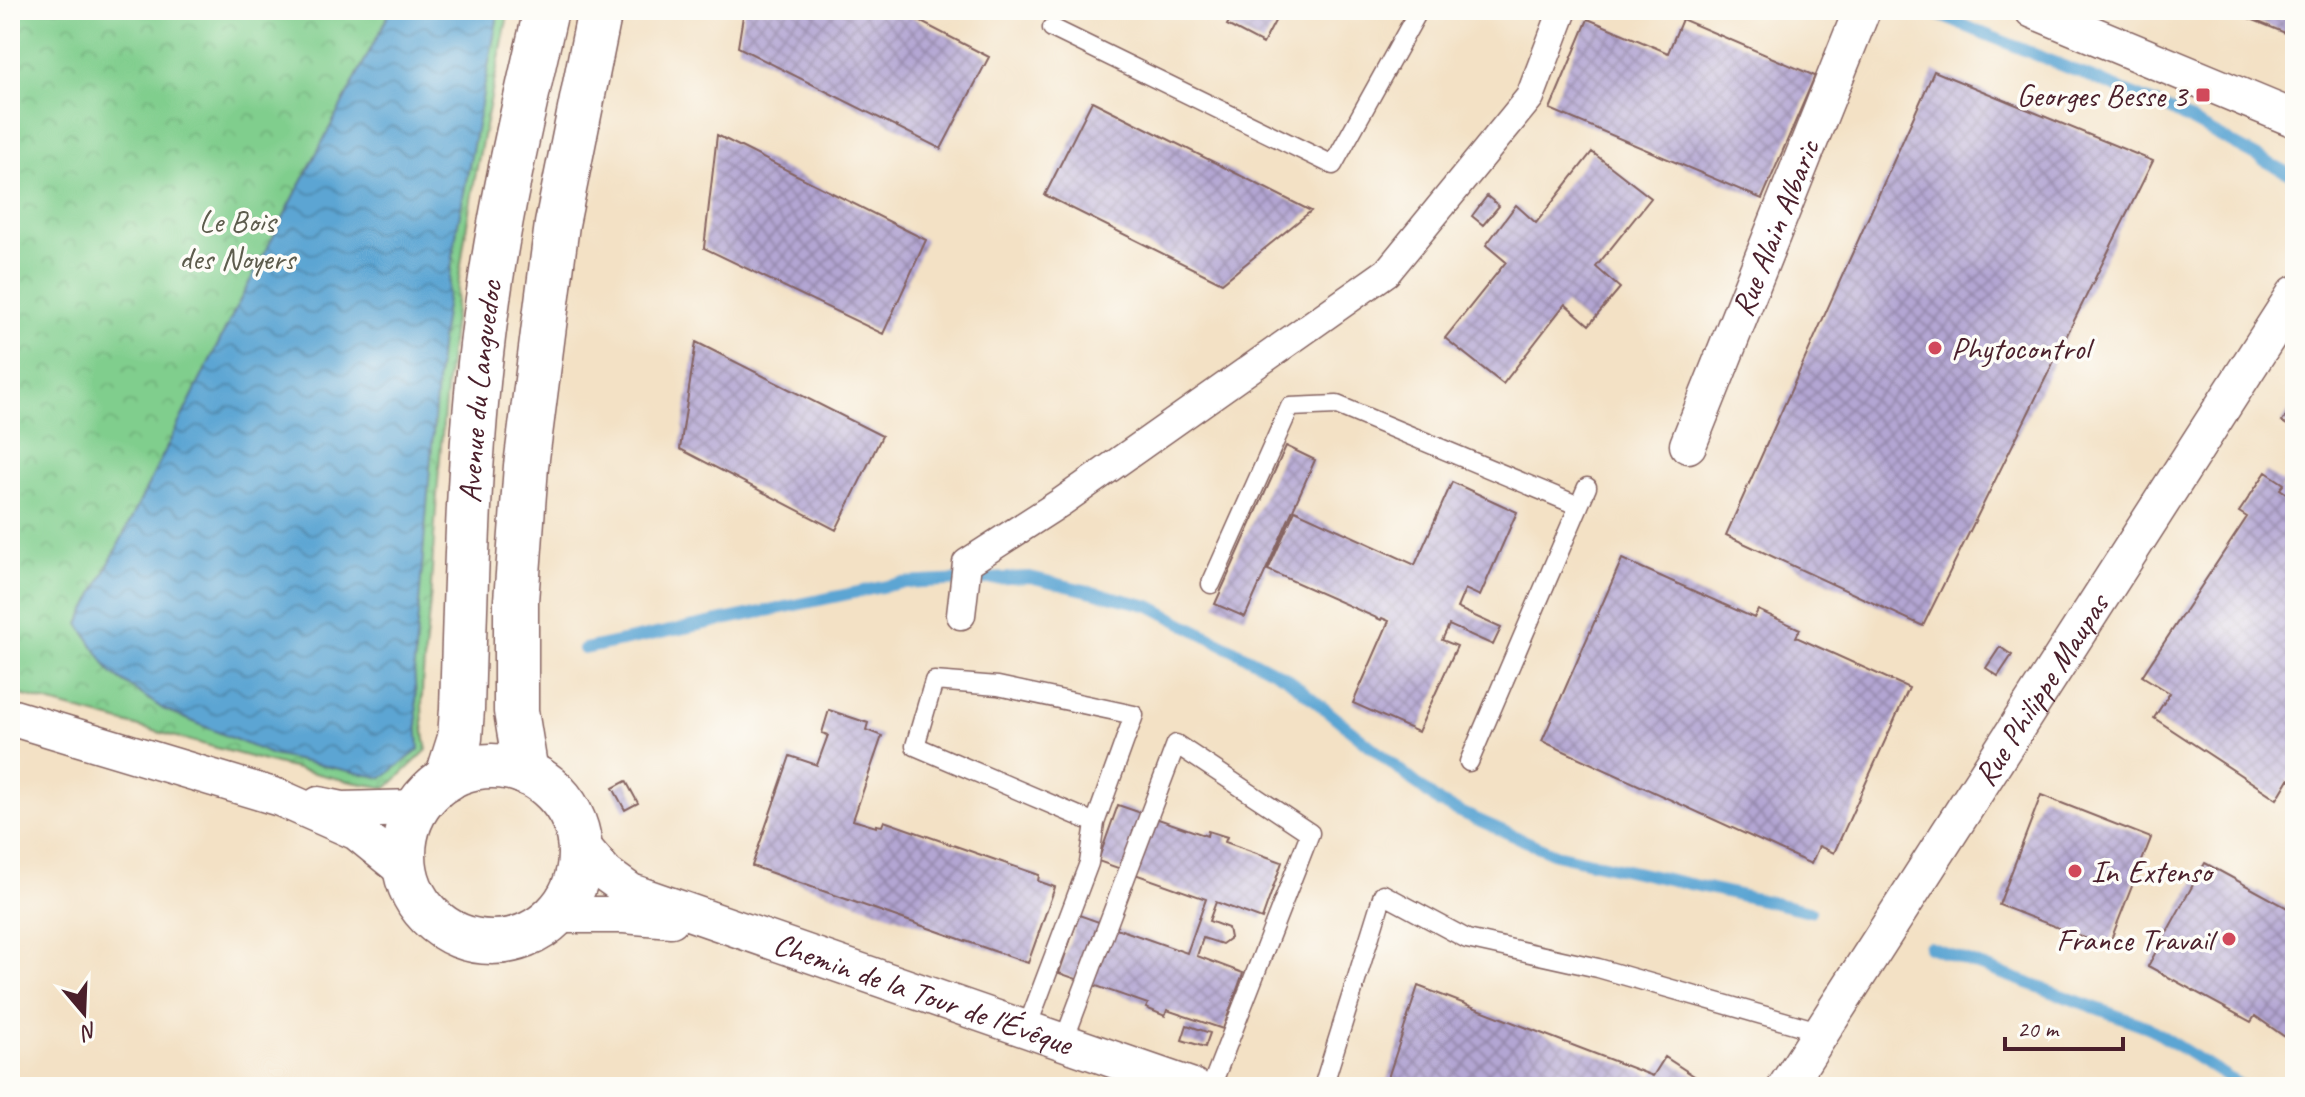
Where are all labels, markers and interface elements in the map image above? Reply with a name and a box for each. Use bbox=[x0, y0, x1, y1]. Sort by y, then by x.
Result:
place label: Georges Besse 3 bbox=[2016, 75, 2190, 116]
marker: Georges Besse 3 bbox=[2194, 86, 2212, 104]
street label: Rue Alain Albaric bbox=[1722, 133, 1829, 322]
park label: Le Bois des Noyers bbox=[179, 201, 297, 279]
street label: Avenue du Languedoc bbox=[449, 276, 512, 504]
place label: Phytocontrol bbox=[1951, 328, 2095, 369]
marker: Phytocontrol bbox=[1926, 339, 1944, 357]
street label: Rue Philippe Maupas bbox=[1965, 584, 2120, 794]
place label: In Extenso bbox=[2091, 851, 2215, 892]
marker: In Extenso bbox=[2066, 862, 2084, 880]
place label: France Travail bbox=[2056, 919, 2219, 960]
street label: Chemin de la Tour de l'Évêque bbox=[768, 923, 1080, 1065]
marker: France Travail bbox=[2220, 930, 2238, 948]
north arrow bbox=[44, 973, 124, 1053]
scale bar bbox=[2005, 1001, 2123, 1051]
text: 20 m bbox=[2017, 1014, 2060, 1044]
text: N bbox=[76, 1016, 101, 1048]

